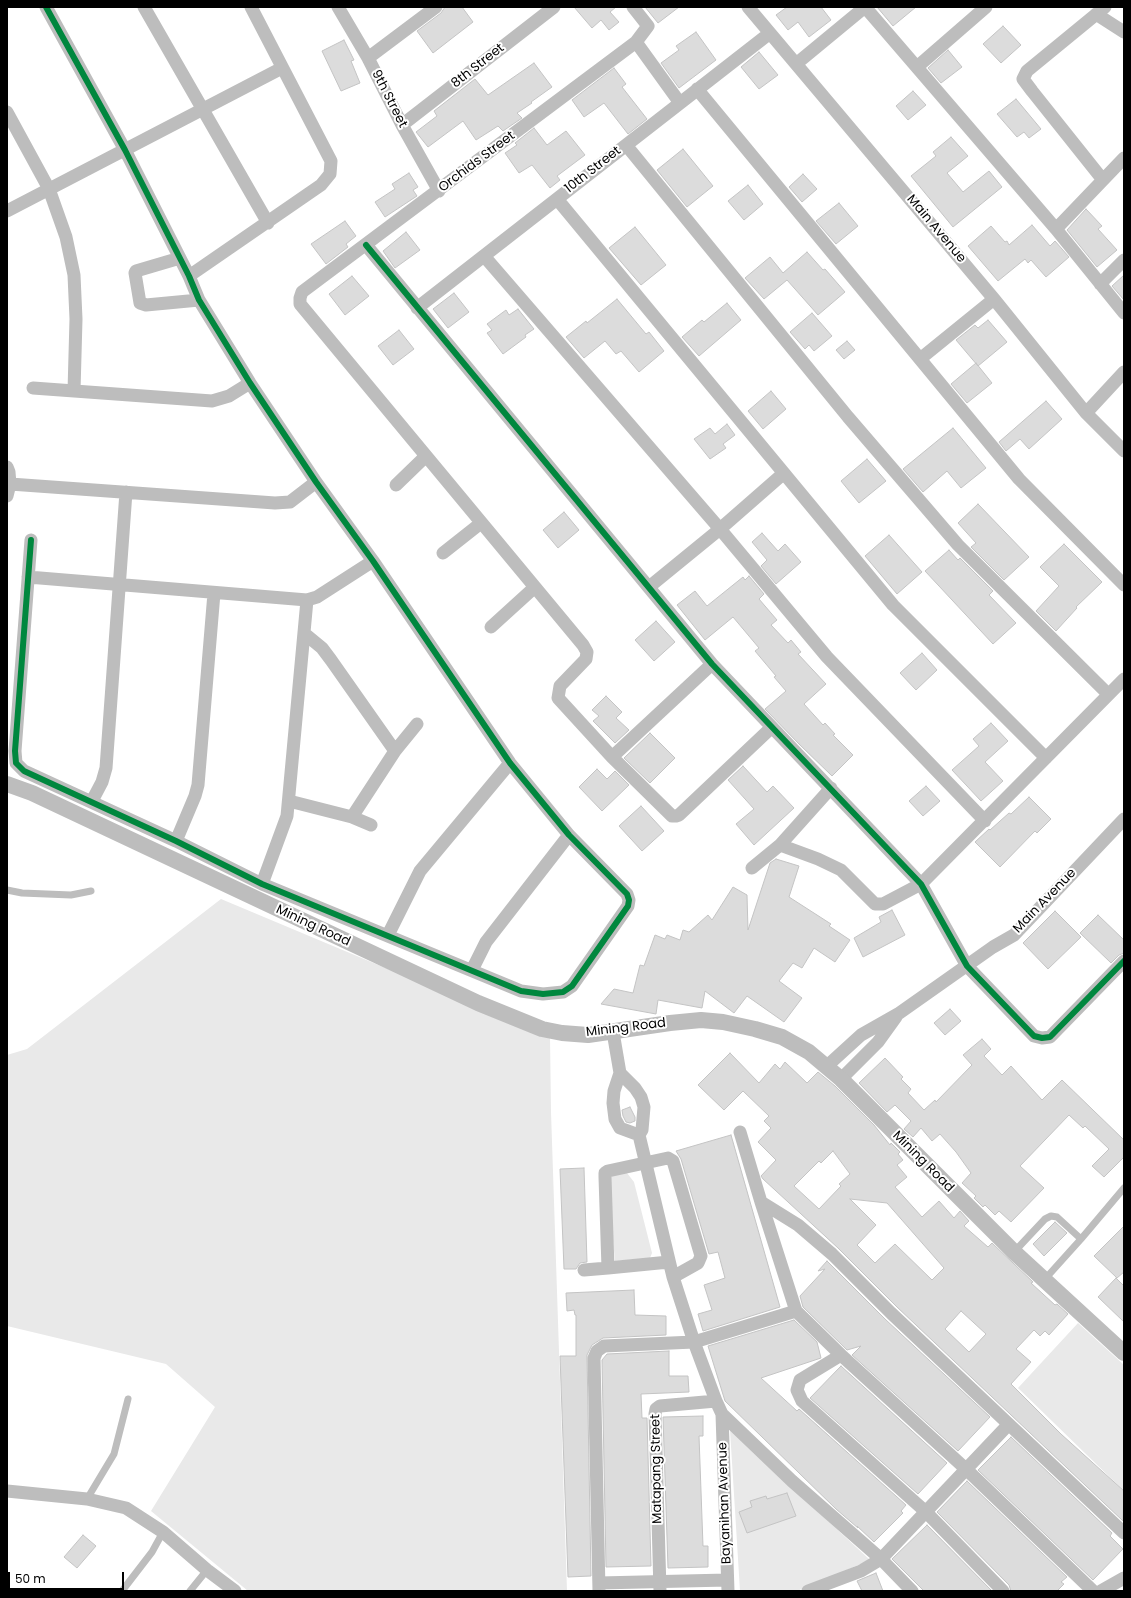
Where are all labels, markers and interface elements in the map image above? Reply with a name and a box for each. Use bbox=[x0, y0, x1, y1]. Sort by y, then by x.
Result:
street label: 8th Street bbox=[448, 41, 508, 91]
street label: 9th Street bbox=[368, 67, 410, 131]
street label: Orchids Street bbox=[436, 128, 518, 196]
street label: 10th Street bbox=[562, 143, 624, 197]
street label: Main Avenue bbox=[903, 192, 969, 266]
street label: Main Avenue bbox=[1010, 865, 1080, 937]
street label: Mining Road bbox=[273, 902, 353, 950]
street label: Mining Road bbox=[585, 1015, 667, 1041]
street label: Mining Road bbox=[889, 1128, 957, 1196]
street label: Matapang Street bbox=[648, 1414, 666, 1524]
street label: Bayanihan Avenue bbox=[715, 1442, 735, 1564]
scale bar bbox=[10, 1564, 126, 1590]
text: 50 m bbox=[15, 1570, 46, 1587]

